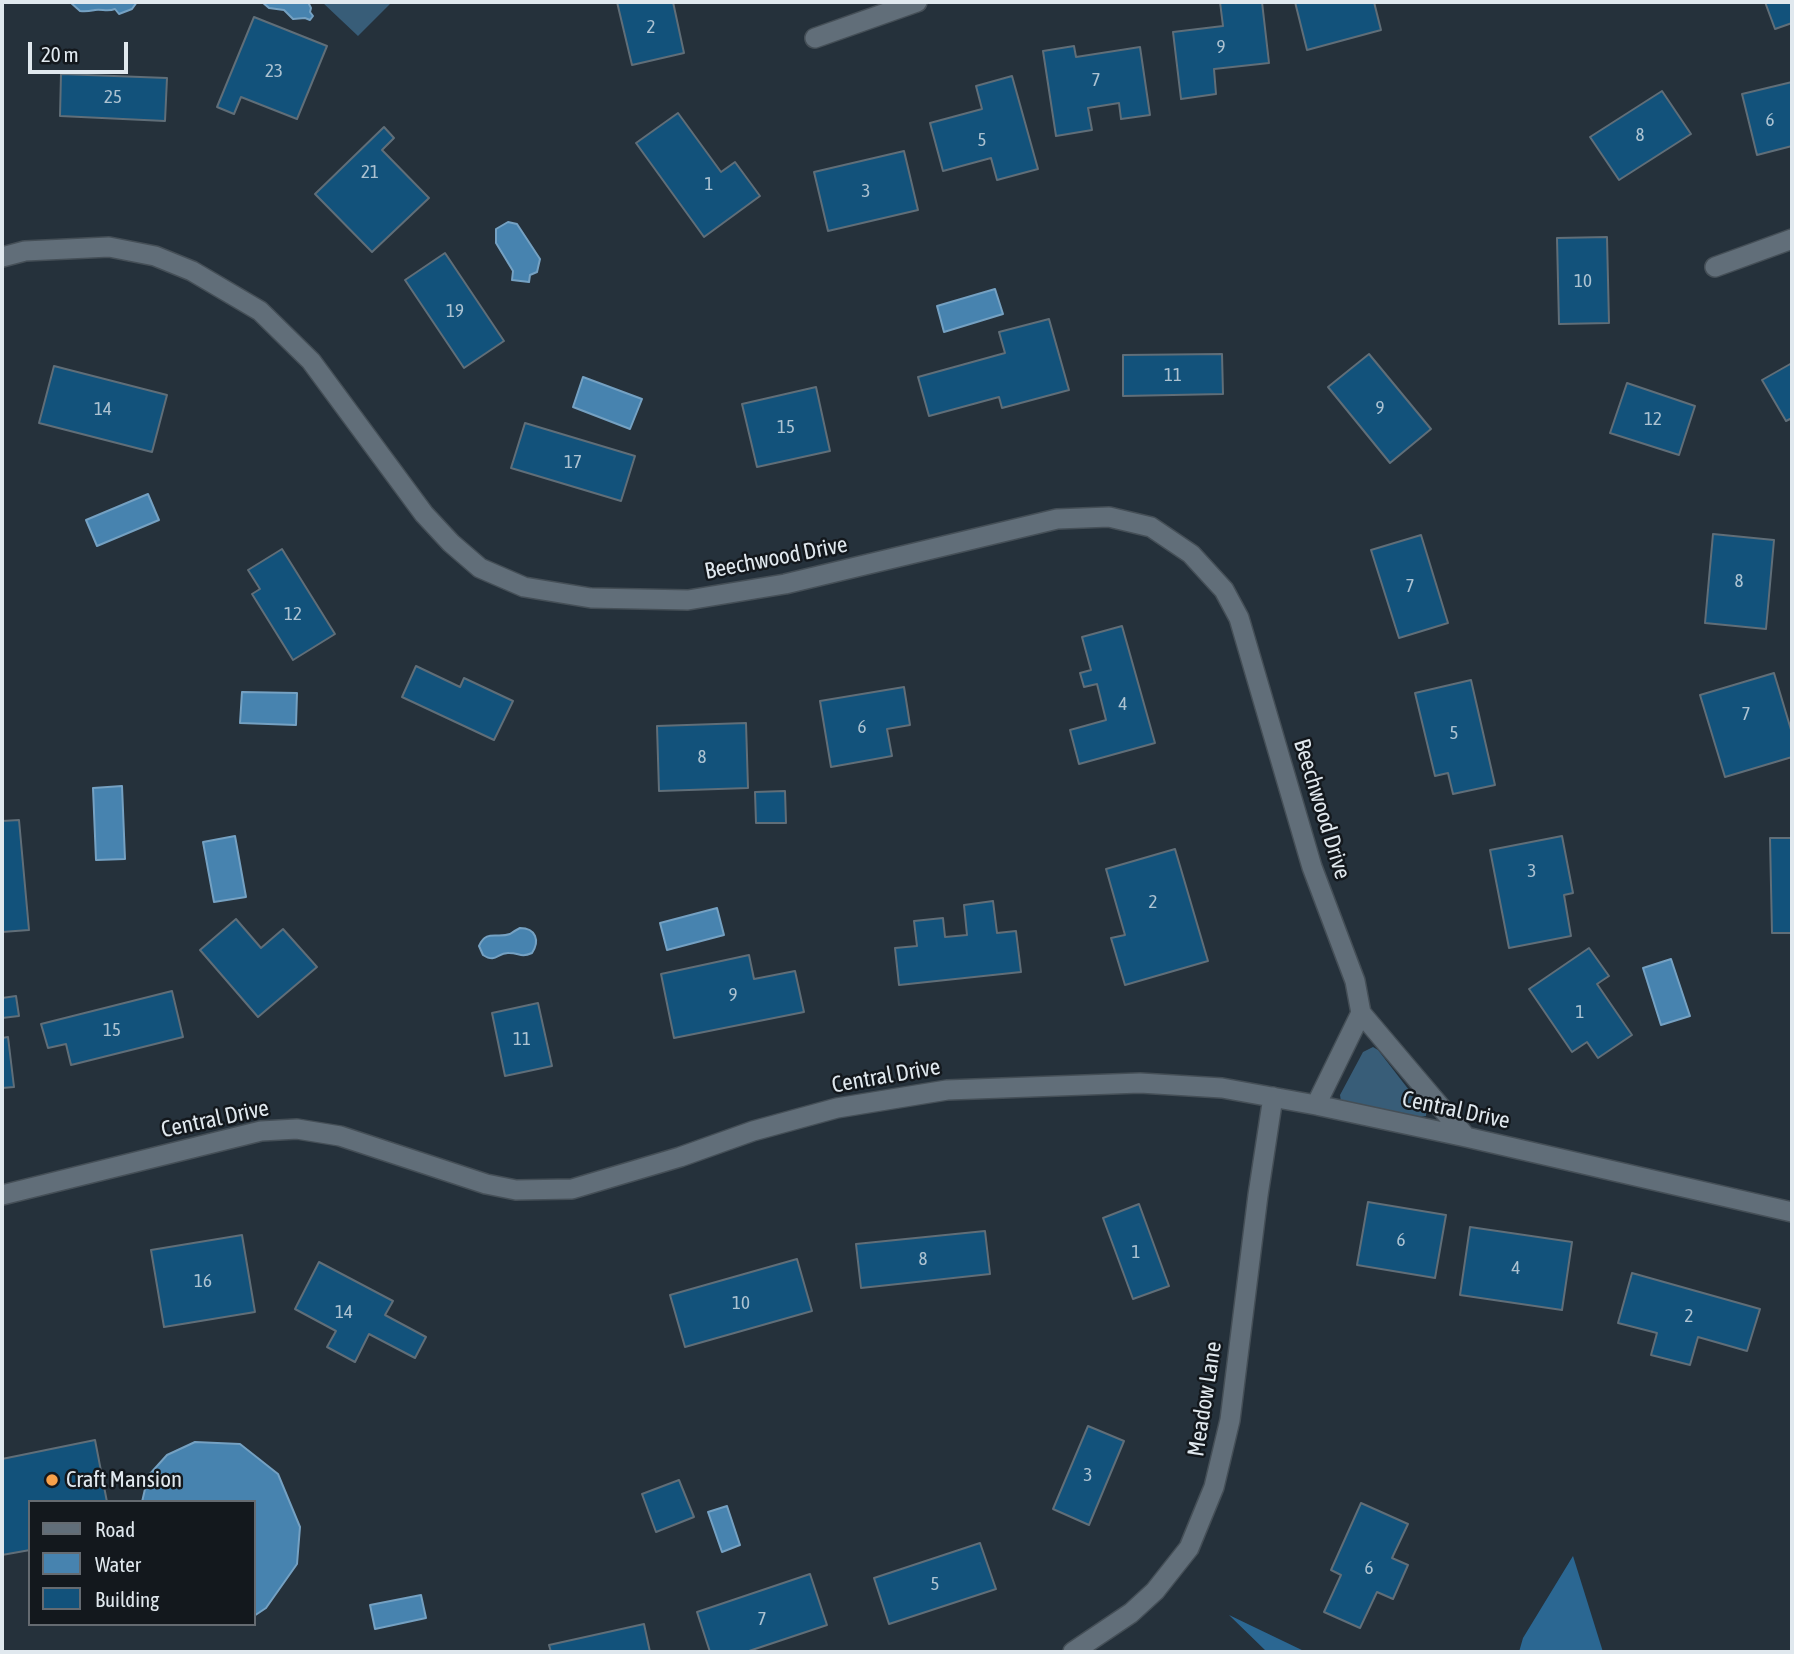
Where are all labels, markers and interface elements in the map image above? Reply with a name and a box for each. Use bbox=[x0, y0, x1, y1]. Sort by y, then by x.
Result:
house number: 2 bbox=[647, 16, 655, 38]
scale bar bbox=[32, 28, 131, 72]
house number: 9 bbox=[1217, 36, 1225, 58]
text: 20 m bbox=[41, 42, 79, 66]
house number: 23 bbox=[265, 60, 283, 82]
house number: 7 bbox=[1092, 69, 1100, 91]
house number: 25 bbox=[104, 86, 122, 108]
house number: 6 bbox=[1766, 109, 1774, 131]
house number: 8 bbox=[1636, 124, 1644, 146]
house number: 5 bbox=[978, 129, 986, 151]
house number: 21 bbox=[361, 161, 379, 183]
house number: 1 bbox=[705, 173, 713, 195]
house number: 3 bbox=[862, 180, 870, 202]
house number: 10 bbox=[1574, 270, 1592, 292]
house number: 19 bbox=[446, 300, 464, 322]
house number: 11 bbox=[1164, 364, 1182, 386]
house number: 9 bbox=[1376, 397, 1384, 419]
house number: 14 bbox=[94, 398, 112, 420]
house number: 12 bbox=[1644, 408, 1662, 430]
house number: 15 bbox=[777, 416, 795, 438]
house number: 17 bbox=[564, 451, 582, 473]
street label: Beechwood Drive bbox=[702, 531, 850, 585]
house number: 8 bbox=[1735, 570, 1743, 592]
house number: 7 bbox=[1406, 575, 1414, 597]
house number: 12 bbox=[284, 603, 302, 625]
house number: 4 bbox=[1119, 693, 1127, 715]
house number: 7 bbox=[1742, 703, 1750, 725]
house number: 6 bbox=[858, 716, 866, 738]
house number: 5 bbox=[1450, 722, 1458, 744]
street label: Beechwood Drive bbox=[1288, 736, 1356, 882]
house number: 8 bbox=[698, 746, 706, 768]
house number: 3 bbox=[1528, 860, 1536, 882]
house number: 2 bbox=[1149, 891, 1157, 913]
house number: 9 bbox=[729, 984, 737, 1006]
house number: 1 bbox=[1576, 1001, 1584, 1023]
house number: 15 bbox=[103, 1019, 121, 1041]
house number: 11 bbox=[513, 1028, 531, 1050]
street label: Central Drive bbox=[830, 1053, 942, 1099]
street label: Central Drive bbox=[1400, 1085, 1512, 1135]
street label: Central Drive bbox=[159, 1094, 271, 1144]
house number: 6 bbox=[1397, 1229, 1405, 1251]
house number: 1 bbox=[1132, 1241, 1140, 1263]
house number: 8 bbox=[919, 1248, 927, 1270]
house number: 4 bbox=[1512, 1257, 1520, 1279]
house number: 16 bbox=[194, 1270, 212, 1292]
house number: 10 bbox=[732, 1292, 750, 1314]
house number: 14 bbox=[335, 1301, 353, 1323]
house number: 2 bbox=[1685, 1305, 1693, 1327]
street label: Meadow Lane bbox=[1182, 1340, 1228, 1458]
house number: 3 bbox=[1084, 1464, 1092, 1486]
place label: Craft Mansion bbox=[66, 1466, 182, 1494]
marker: Craft Mansion bbox=[44, 1472, 60, 1488]
legend bbox=[28, 1500, 256, 1626]
text: Road bbox=[95, 1517, 135, 1541]
text: Water bbox=[95, 1552, 141, 1576]
house number: 6 bbox=[1365, 1557, 1373, 1579]
house number: 5 bbox=[931, 1573, 939, 1595]
text: Building bbox=[95, 1587, 159, 1611]
house number: 7 bbox=[758, 1608, 766, 1630]

